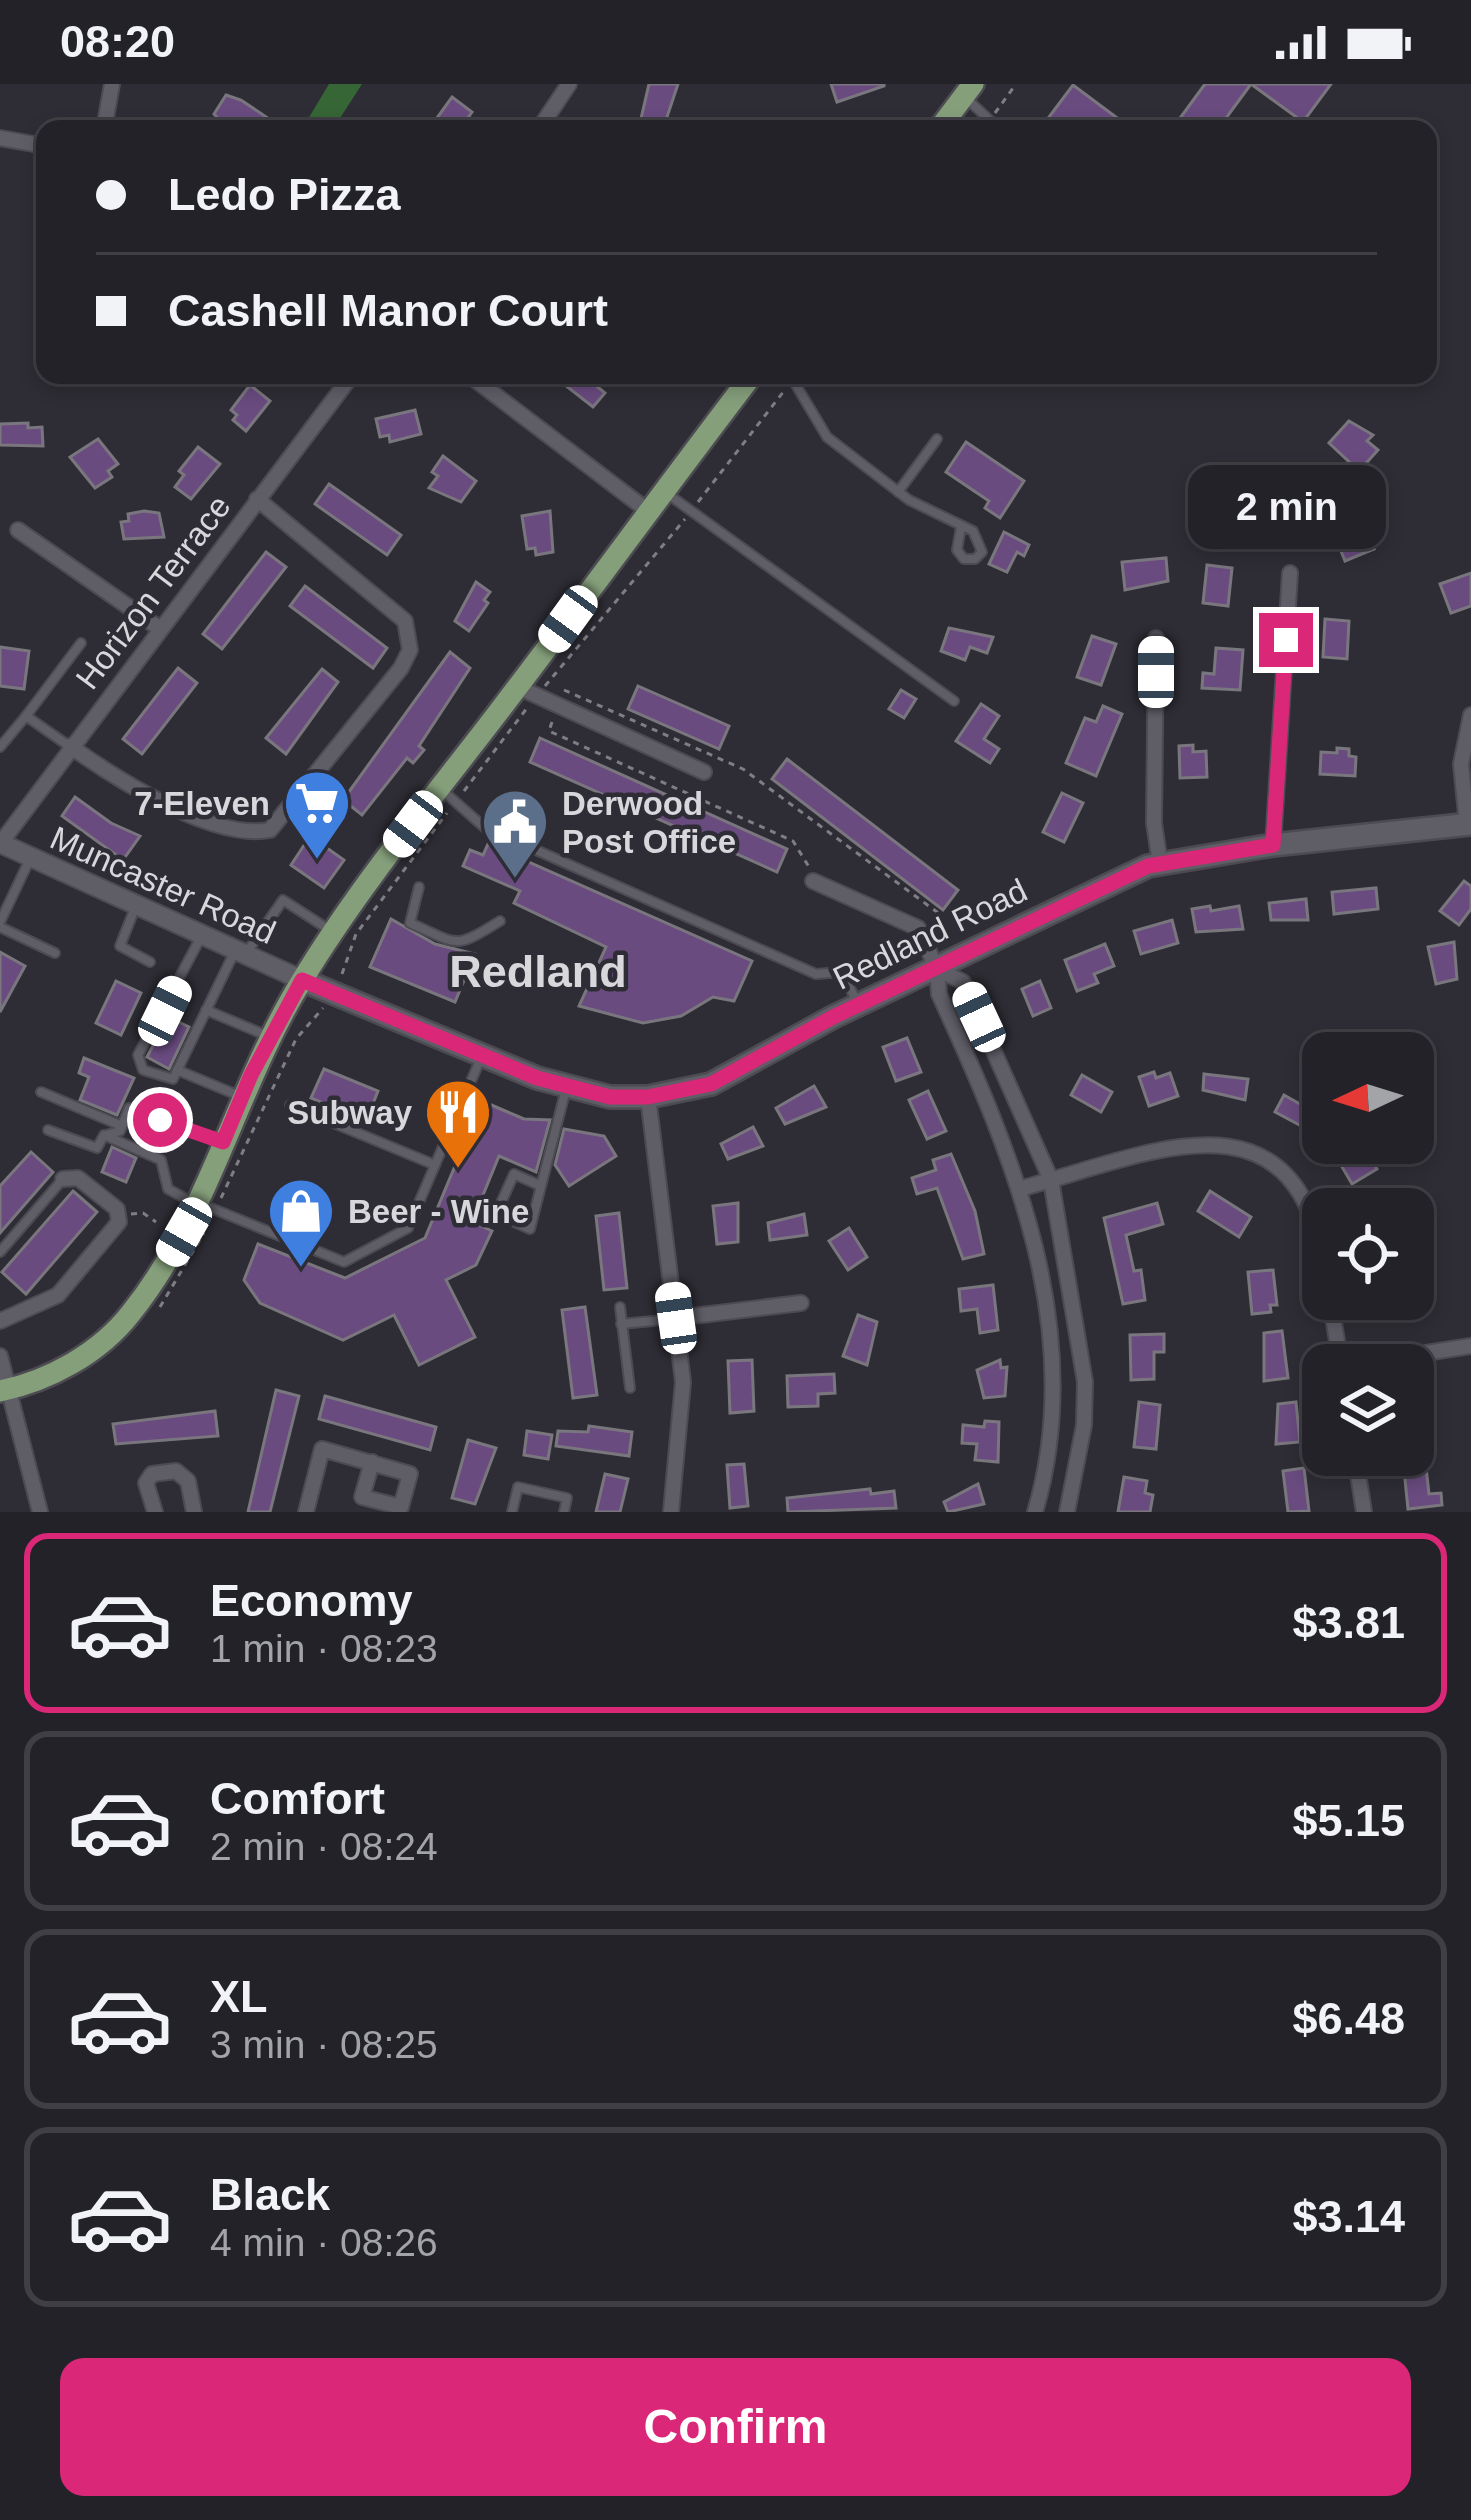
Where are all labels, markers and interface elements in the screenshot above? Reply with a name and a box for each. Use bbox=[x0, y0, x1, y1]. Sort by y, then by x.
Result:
text: 08:20 bbox=[60, 16, 175, 67]
text: Ledo Pizza bbox=[168, 169, 401, 220]
text: Cashell Manor Court bbox=[168, 285, 608, 336]
callout: 2 min bbox=[1187, 466, 1385, 550]
text: 2 min bbox=[1236, 485, 1338, 528]
street label: Horizon Terrace bbox=[68, 488, 238, 696]
car bbox=[532, 579, 604, 659]
route end bbox=[1259, 613, 1313, 667]
car bbox=[1138, 636, 1174, 708]
supermarket icon: 7-Eleven bbox=[282, 768, 352, 862]
car bbox=[377, 784, 449, 864]
place label: 7-Eleven bbox=[134, 785, 270, 822]
place label: Derwood Post Office bbox=[562, 785, 736, 860]
public building icon: Derwood Post Office bbox=[480, 787, 550, 881]
street label: Muncaster Road bbox=[45, 819, 281, 951]
street label: Redland Road bbox=[827, 871, 1033, 997]
district label: Redland bbox=[449, 946, 627, 997]
car bbox=[133, 971, 197, 1051]
car bbox=[947, 977, 1011, 1057]
north arrow bbox=[1302, 1032, 1434, 1164]
map controls bbox=[1302, 1032, 1434, 1476]
restaurant icon: Subway bbox=[423, 1077, 493, 1171]
route start bbox=[133, 1093, 187, 1147]
place label: Subway bbox=[287, 1094, 413, 1131]
shop icon: Beer - Wine bbox=[266, 1176, 336, 1270]
button: locate bbox=[1302, 1188, 1434, 1320]
car bbox=[150, 1192, 218, 1272]
place label: Beer - Wine bbox=[348, 1193, 529, 1230]
car bbox=[653, 1280, 699, 1356]
button: layers bbox=[1302, 1344, 1434, 1476]
icon: car bbox=[66, 1569, 174, 1677]
text: Economy bbox=[210, 1575, 413, 1626]
text: $3.81 bbox=[1292, 1597, 1405, 1648]
text: 1 min · 08:23 bbox=[210, 1627, 438, 1670]
icon: car bbox=[66, 1767, 174, 1875]
text: Comfort bbox=[210, 1773, 385, 1824]
text: $5.15 bbox=[1292, 1795, 1405, 1846]
text: 2 min · 08:24 bbox=[210, 1825, 438, 1868]
icon: car bbox=[66, 1965, 174, 2073]
text: XL bbox=[210, 1971, 268, 2022]
text: $6.48 bbox=[1292, 1993, 1405, 2044]
text: 3 min · 08:25 bbox=[210, 2023, 438, 2066]
icon: car bbox=[66, 2163, 174, 2271]
text: Black bbox=[210, 2169, 330, 2220]
text: $3.14 bbox=[1292, 2191, 1405, 2242]
text: 4 min · 08:26 bbox=[210, 2221, 438, 2264]
button: Confirm bbox=[60, 2358, 1411, 2496]

